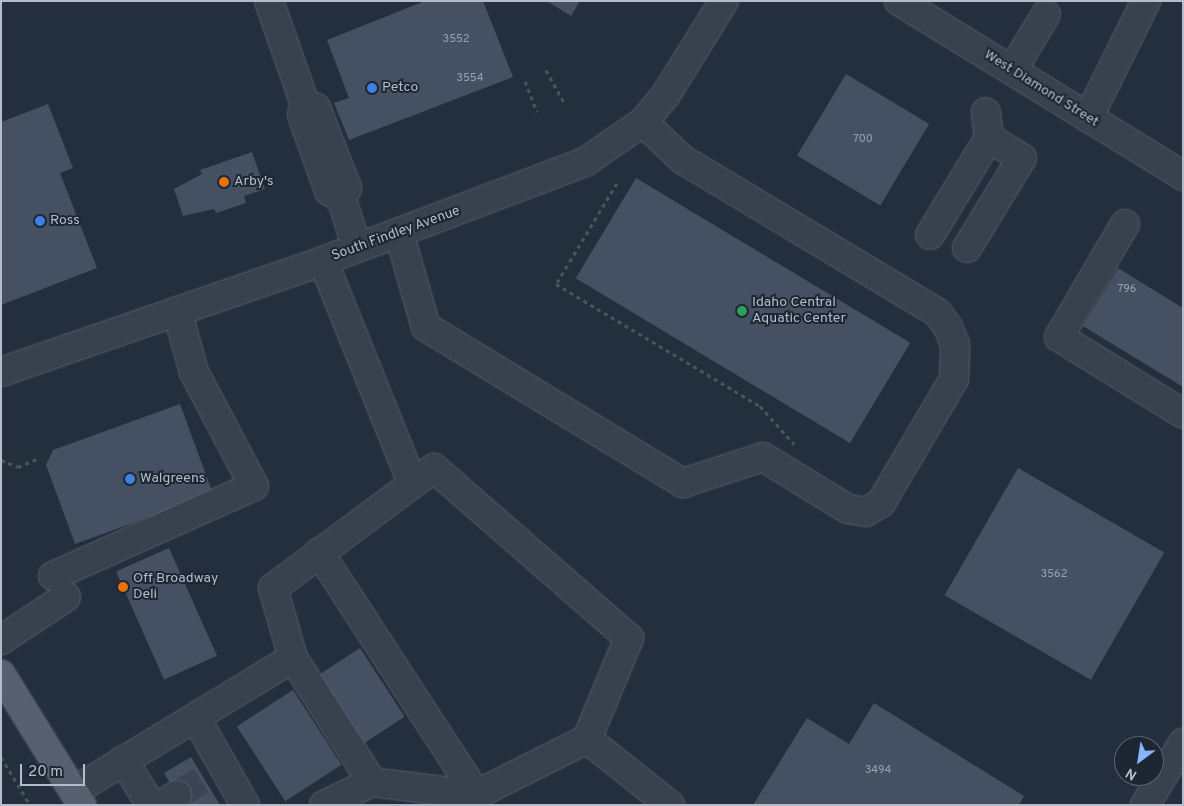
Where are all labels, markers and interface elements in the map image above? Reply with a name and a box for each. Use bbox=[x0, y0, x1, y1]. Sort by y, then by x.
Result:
house number: 3552 bbox=[443, 32, 469, 46]
street label: West Diamond Street bbox=[981, 47, 1101, 131]
house number: 3554 bbox=[456, 71, 484, 85]
place label: Petco bbox=[382, 80, 418, 96]
marker: Petco bbox=[366, 82, 378, 94]
house number: 700 bbox=[853, 132, 873, 146]
place label: Arby's bbox=[234, 174, 274, 190]
marker: Arby's bbox=[218, 176, 230, 188]
street label: South Findley Avenue bbox=[329, 203, 463, 265]
place label: Ross bbox=[50, 213, 80, 229]
marker: Ross bbox=[34, 215, 46, 227]
house number: 796 bbox=[1118, 282, 1136, 296]
place label: Idaho Central Aquatic Center bbox=[752, 295, 846, 328]
marker: Idaho Central Aquatic Center bbox=[736, 305, 748, 317]
place label: Walgreens bbox=[140, 471, 205, 487]
marker: Walgreens bbox=[124, 473, 136, 485]
house number: 3562 bbox=[1041, 567, 1067, 581]
place label: Off Broadway Deli bbox=[133, 571, 218, 604]
marker: Off Broadway Deli bbox=[117, 581, 129, 593]
north arrow bbox=[1114, 736, 1164, 786]
scale bar bbox=[22, 754, 88, 786]
text: 20 m bbox=[28, 763, 63, 782]
house number: 3494 bbox=[865, 763, 891, 777]
text: N bbox=[1123, 764, 1140, 783]

